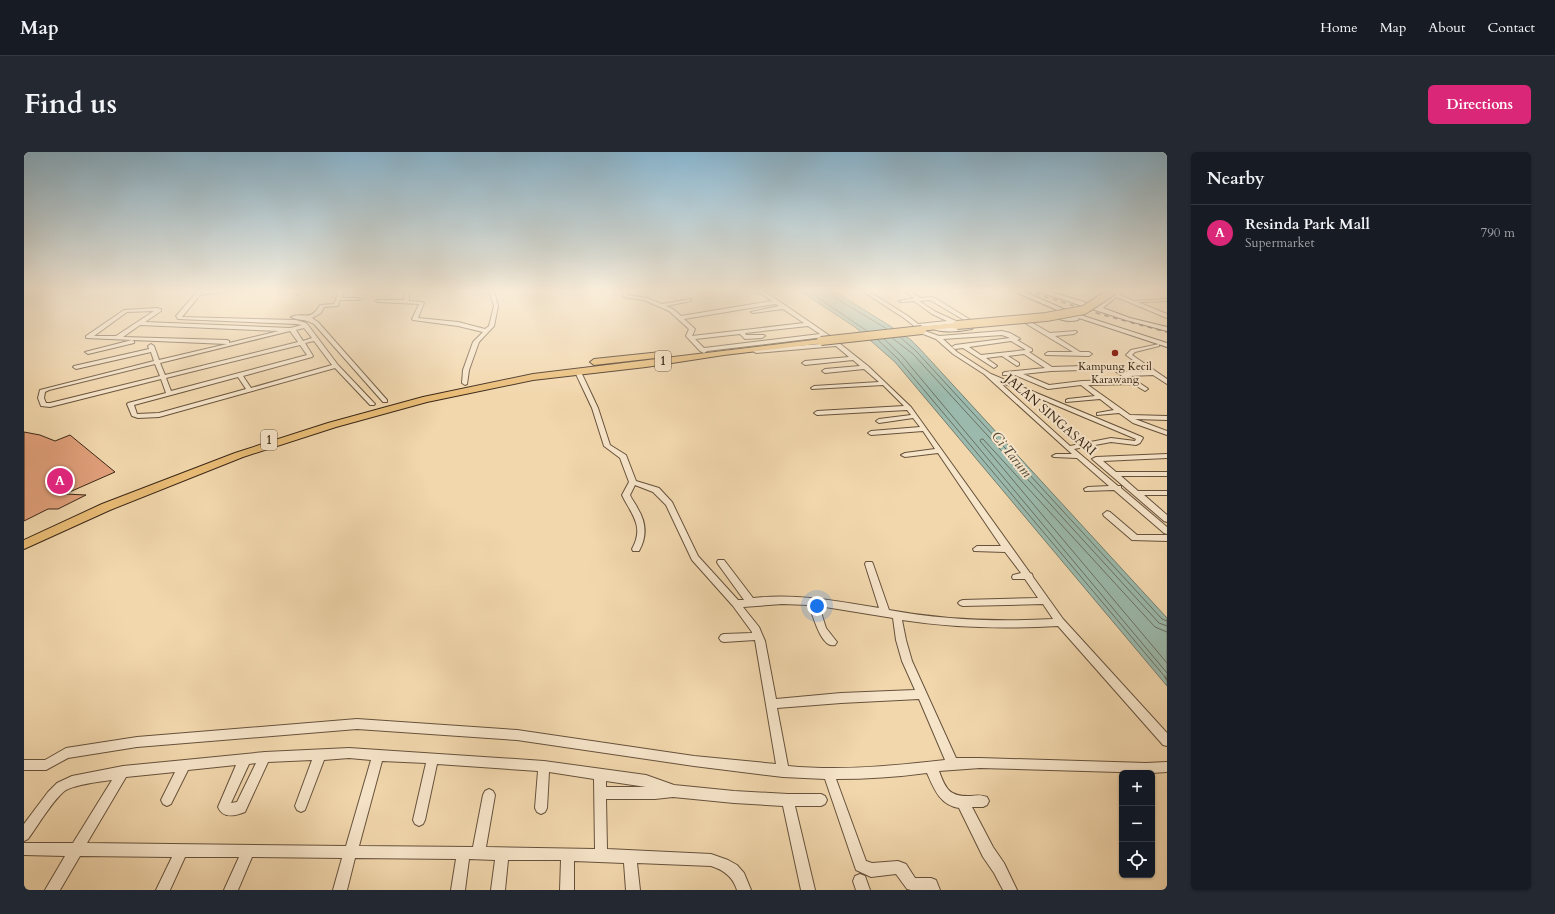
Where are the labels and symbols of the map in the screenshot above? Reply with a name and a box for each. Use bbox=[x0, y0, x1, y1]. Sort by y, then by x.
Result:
marker: Kampung Kecil Karawang bbox=[1110, 348, 1120, 358]
road number: 1 bbox=[655, 351, 671, 371]
place label: Kampung Kecil Karawang bbox=[1078, 359, 1152, 387]
street label: JALAN SINGASARI bbox=[999, 369, 1100, 460]
water label: Ci Tarum bbox=[987, 427, 1036, 482]
road number: 1 bbox=[261, 430, 277, 450]
pin: A bbox=[47, 466, 73, 496]
your location bbox=[807, 596, 827, 616]

